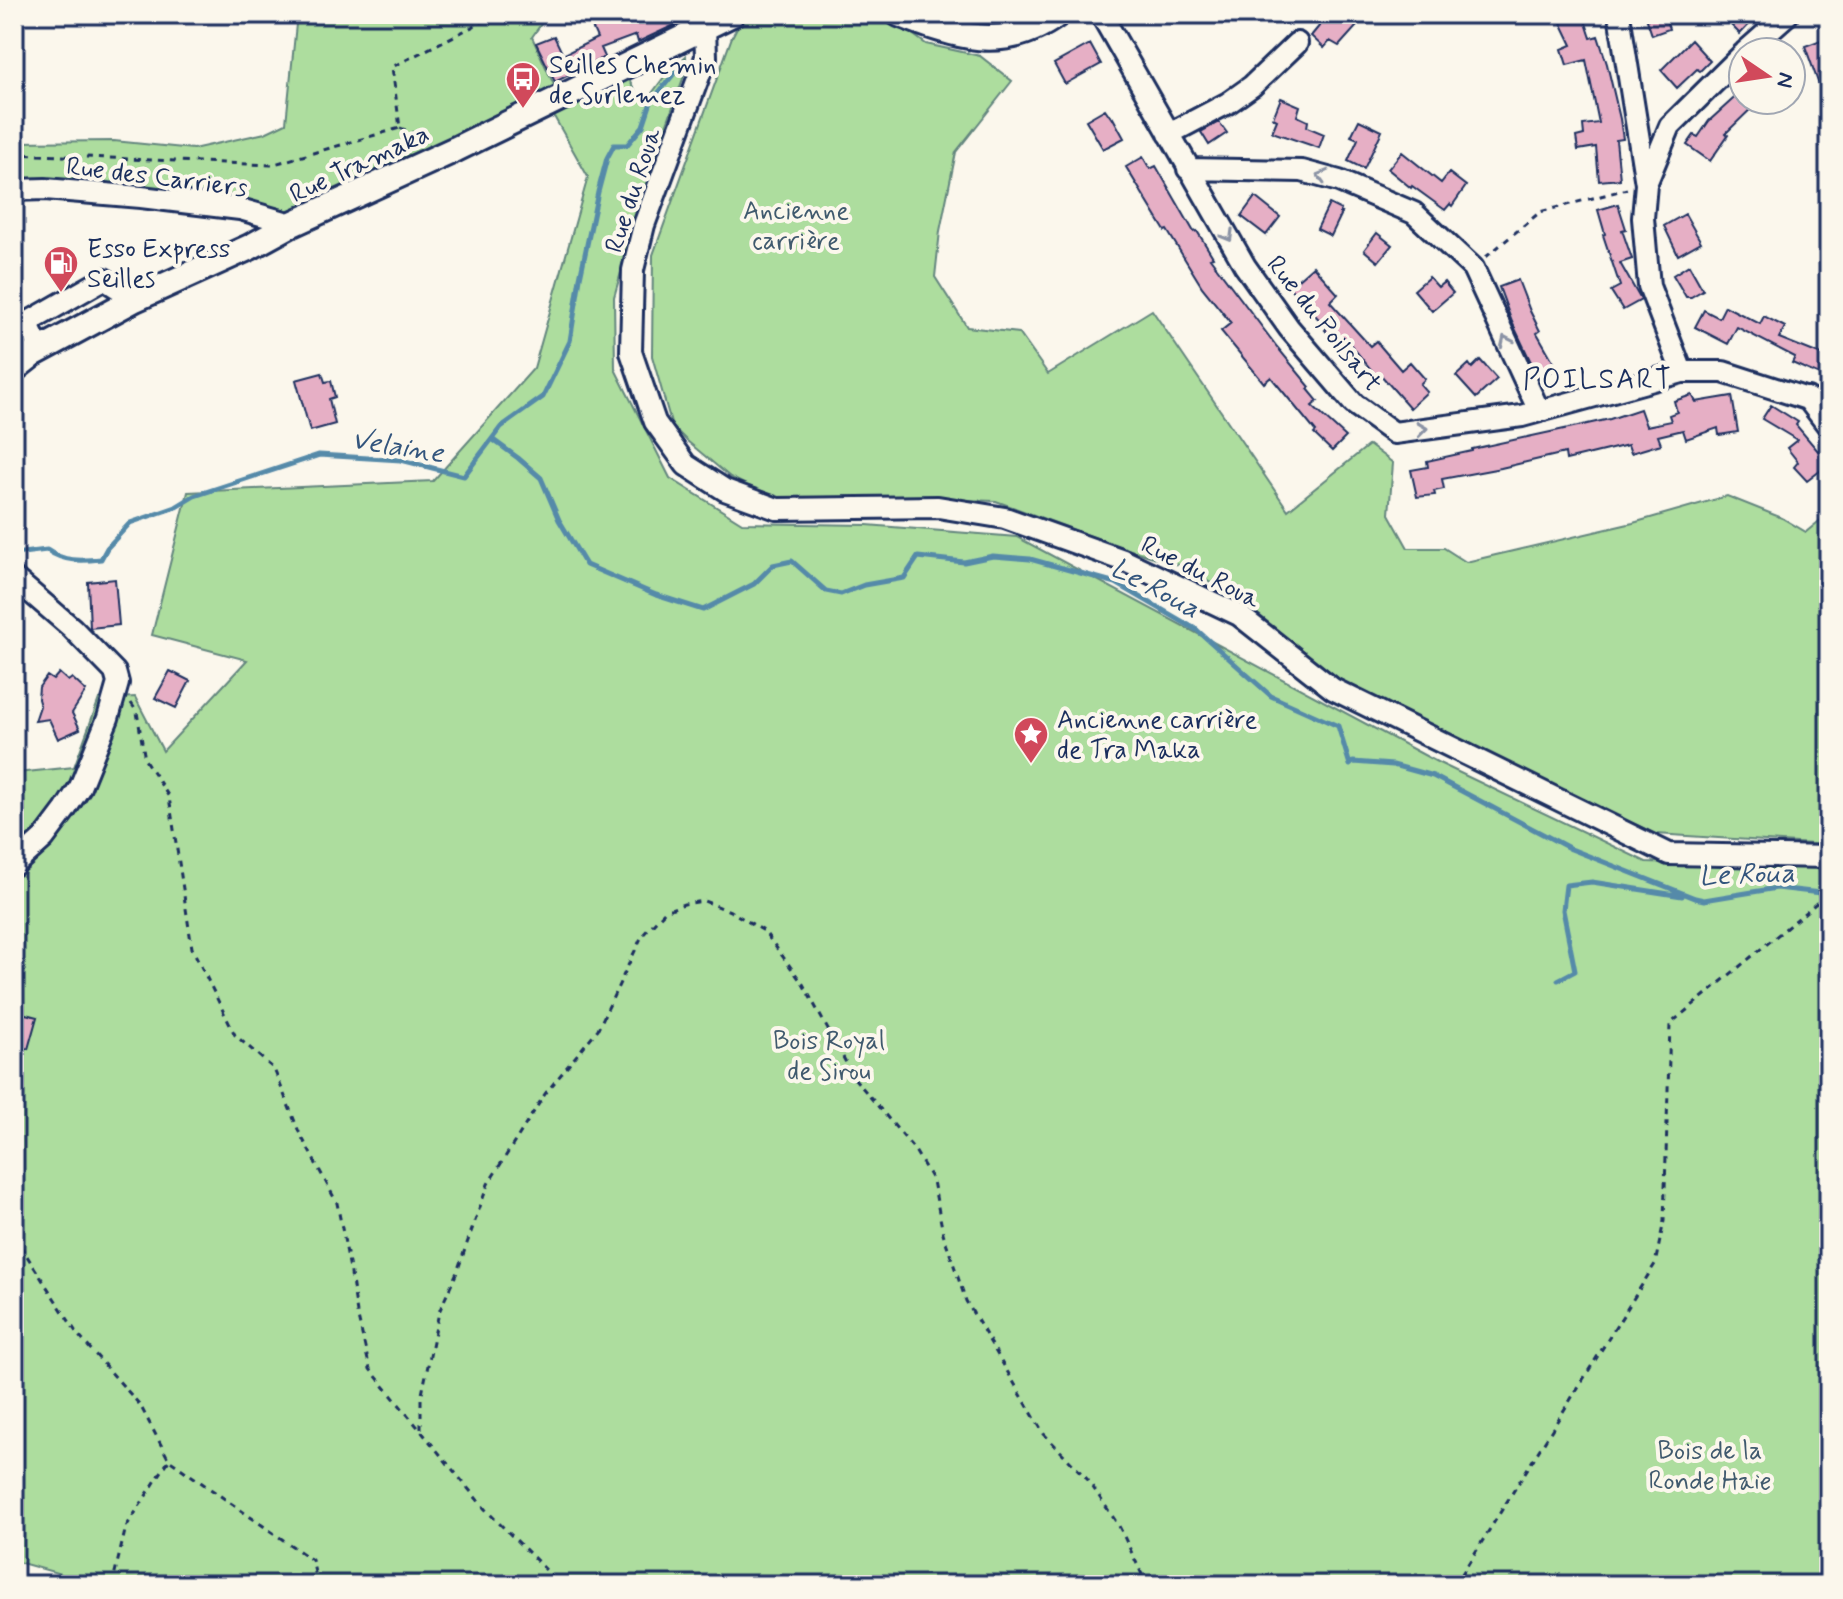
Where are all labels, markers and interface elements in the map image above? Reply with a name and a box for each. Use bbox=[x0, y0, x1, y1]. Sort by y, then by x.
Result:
north arrow bbox=[1727, 36, 1807, 116]
place label: Seilles Chemin de Surlemez bbox=[549, 49, 716, 113]
bus stop icon: Seilles Chemin de Surlemez bbox=[504, 60, 542, 110]
text: N bbox=[1769, 70, 1800, 90]
street label: Rue Tramaka bbox=[285, 118, 435, 212]
street label: Rue du Roua bbox=[598, 124, 670, 257]
street label: Rue des Carriers bbox=[64, 150, 249, 206]
one-way arrow bbox=[1315, 169, 1329, 185]
park label: Ancienne carrière bbox=[743, 195, 849, 259]
one-way arrow bbox=[1218, 227, 1234, 242]
place label: Esso Express Seilles bbox=[87, 233, 230, 297]
fuel station icon: Esso Express Seilles bbox=[42, 244, 80, 294]
street label: Rue du Poilsart bbox=[1258, 249, 1389, 400]
one-way arrow bbox=[1500, 334, 1516, 349]
district label: POILSART bbox=[1523, 362, 1673, 399]
one-way arrow bbox=[1415, 421, 1429, 438]
water label: Velaine bbox=[349, 422, 448, 473]
street label: Rue du Roua bbox=[1135, 528, 1266, 617]
water label: Le Roua bbox=[1104, 550, 1206, 628]
place label: Ancienne carrière de Tra Maka bbox=[1057, 704, 1258, 768]
place icon: Ancienne carrière de Tra Maka bbox=[1012, 715, 1050, 765]
water label: Le Roua bbox=[1698, 855, 1796, 896]
park label: Bois Royal de Sirou bbox=[773, 1025, 885, 1089]
park label: Bois de la Ronde Haie bbox=[1648, 1435, 1772, 1499]

